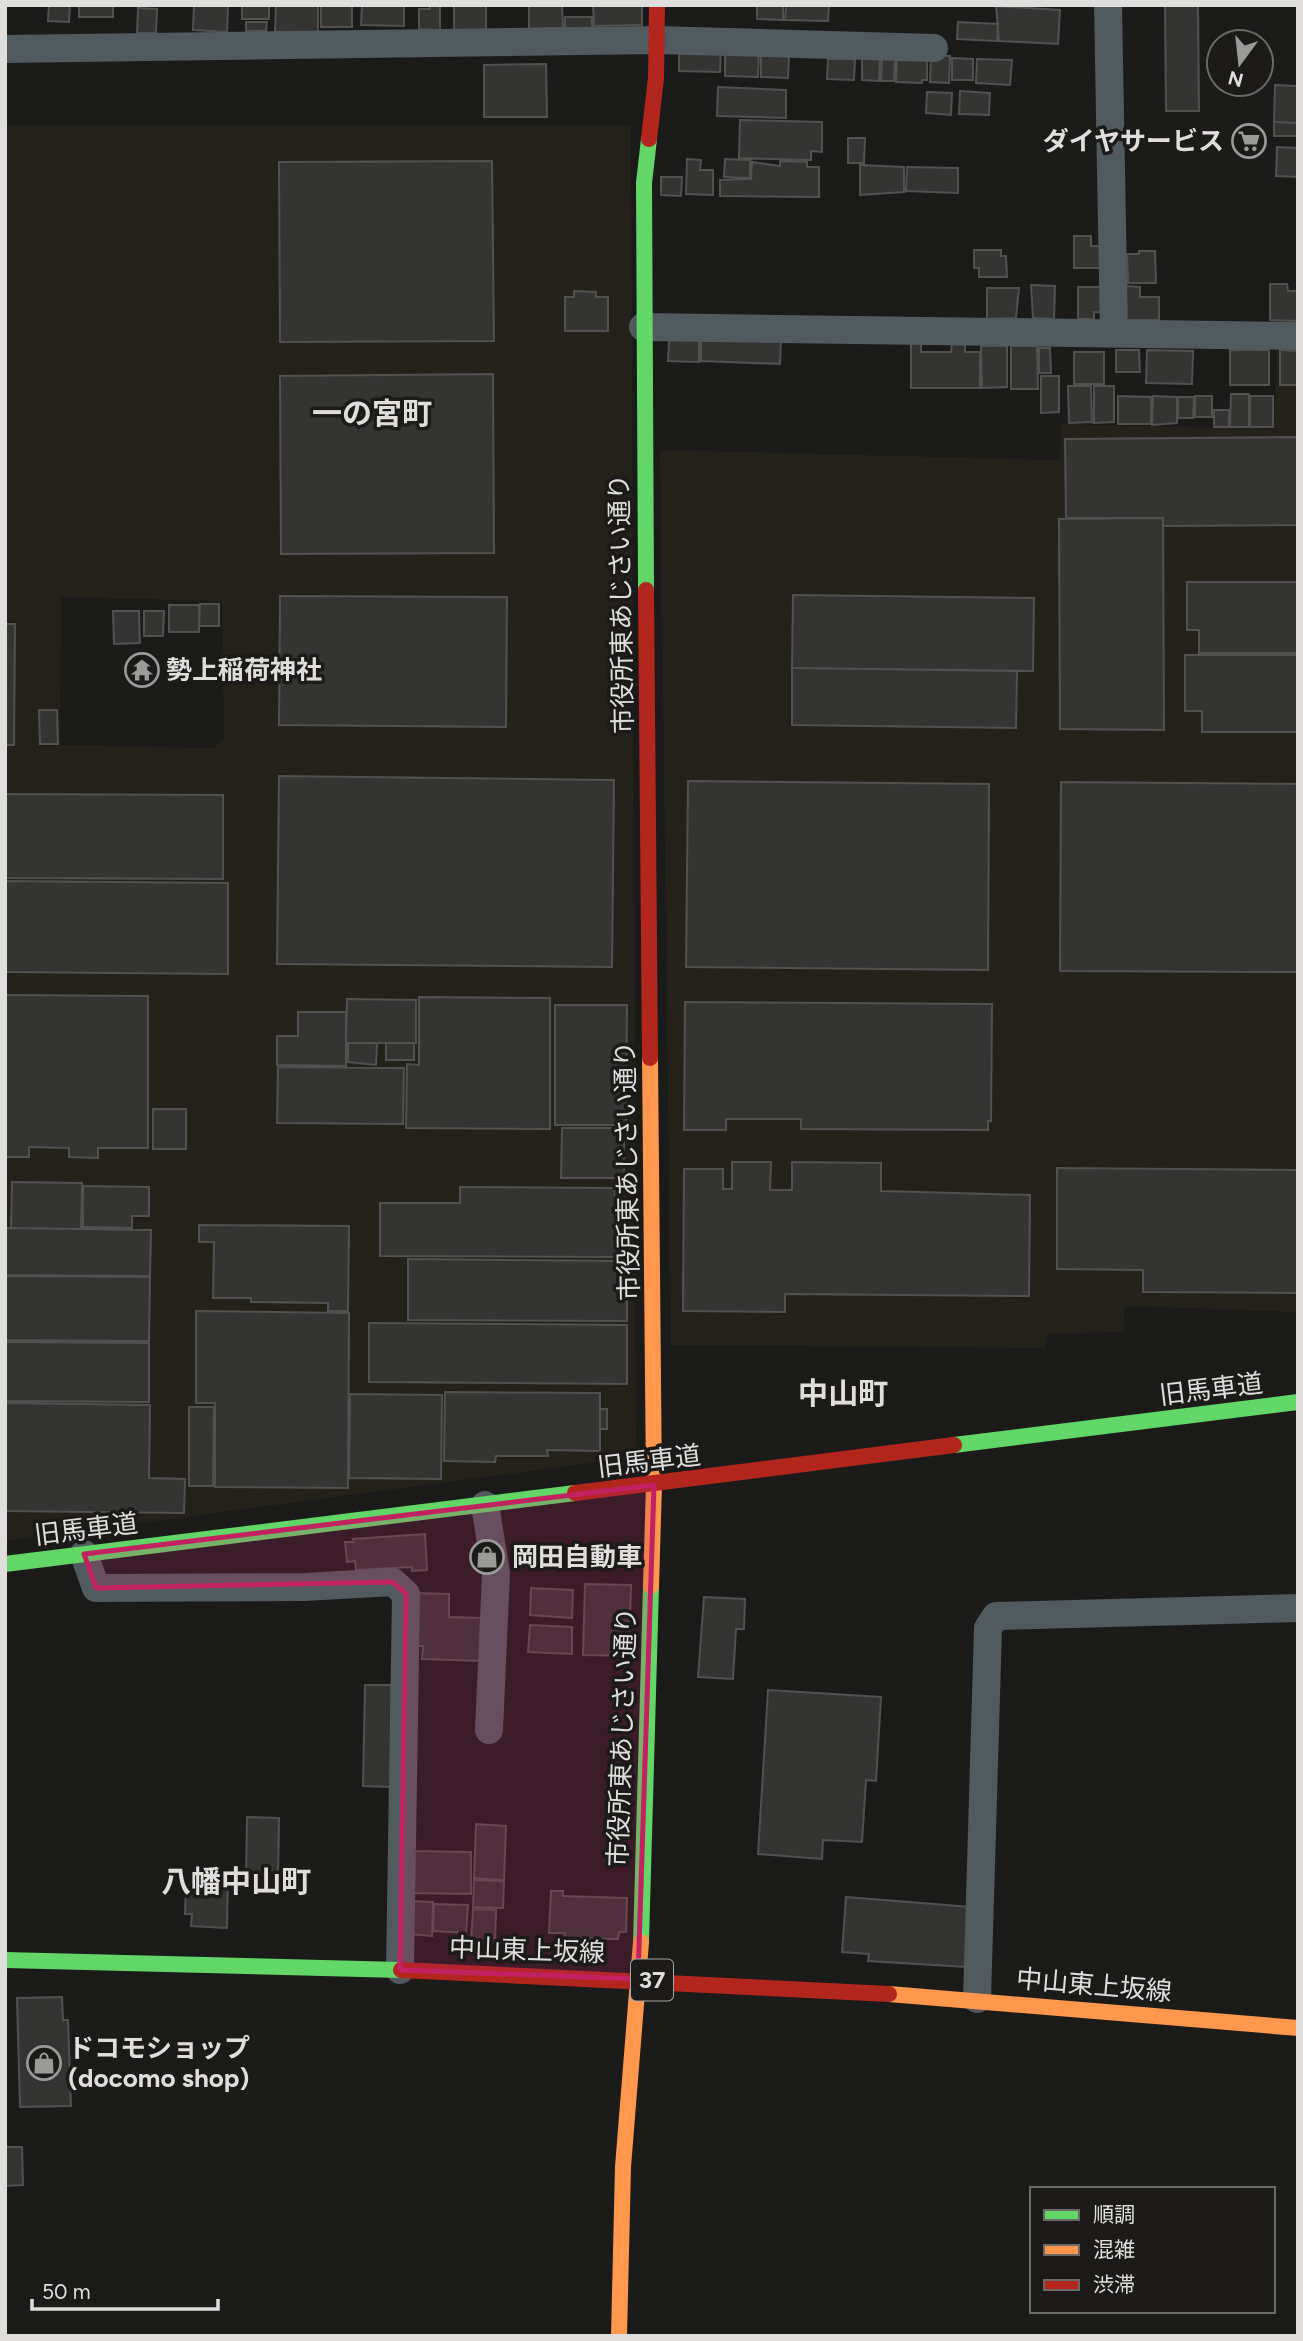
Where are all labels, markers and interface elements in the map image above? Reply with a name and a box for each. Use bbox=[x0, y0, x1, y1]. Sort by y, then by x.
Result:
north arrow bbox=[1205, 28, 1275, 98]
text: N bbox=[1226, 66, 1246, 92]
supermarket icon: ダイヤサービス bbox=[1230, 122, 1268, 160]
place label: ダイヤサービス bbox=[1043, 125, 1224, 157]
district label: 一の宮町 bbox=[312, 395, 432, 432]
street label: 市役所東あじさい通り bbox=[603, 474, 639, 734]
temple icon: 勢上稲荷神社 bbox=[123, 651, 161, 689]
place label: 勢上稲荷神社 bbox=[166, 654, 322, 686]
street label: 市役所東あじさい通り bbox=[609, 1041, 645, 1301]
street label: 旧馬車道 bbox=[1157, 1367, 1265, 1411]
district label: 中山町 bbox=[798, 1375, 888, 1412]
street label: 旧馬車道 bbox=[595, 1439, 703, 1483]
street label: 旧馬車道 bbox=[32, 1507, 140, 1551]
shop icon: 岡田自動車 bbox=[468, 1538, 506, 1576]
place label: 岡田自動車 bbox=[512, 1541, 642, 1573]
street label: 市役所東あじさい通り bbox=[601, 1607, 643, 1867]
district label: 八幡中山町 bbox=[161, 1863, 311, 1900]
street label: 中山東上坂線 bbox=[448, 1931, 606, 1969]
road number: 37 bbox=[631, 1959, 673, 2000]
street label: 中山東上坂線 bbox=[1015, 1962, 1173, 2008]
place label: ドコモショップ (docomo shop) bbox=[68, 2032, 250, 2094]
shop icon: ドコモショップ (docomo shop) bbox=[25, 2044, 63, 2082]
legend bbox=[1030, 2187, 1275, 2313]
text: 順調 bbox=[1093, 2202, 1135, 2227]
text: 混雑 bbox=[1093, 2237, 1135, 2262]
scale bar bbox=[32, 2268, 217, 2312]
text: 渋滞 bbox=[1093, 2272, 1135, 2297]
text: 50 m bbox=[42, 2279, 91, 2304]

